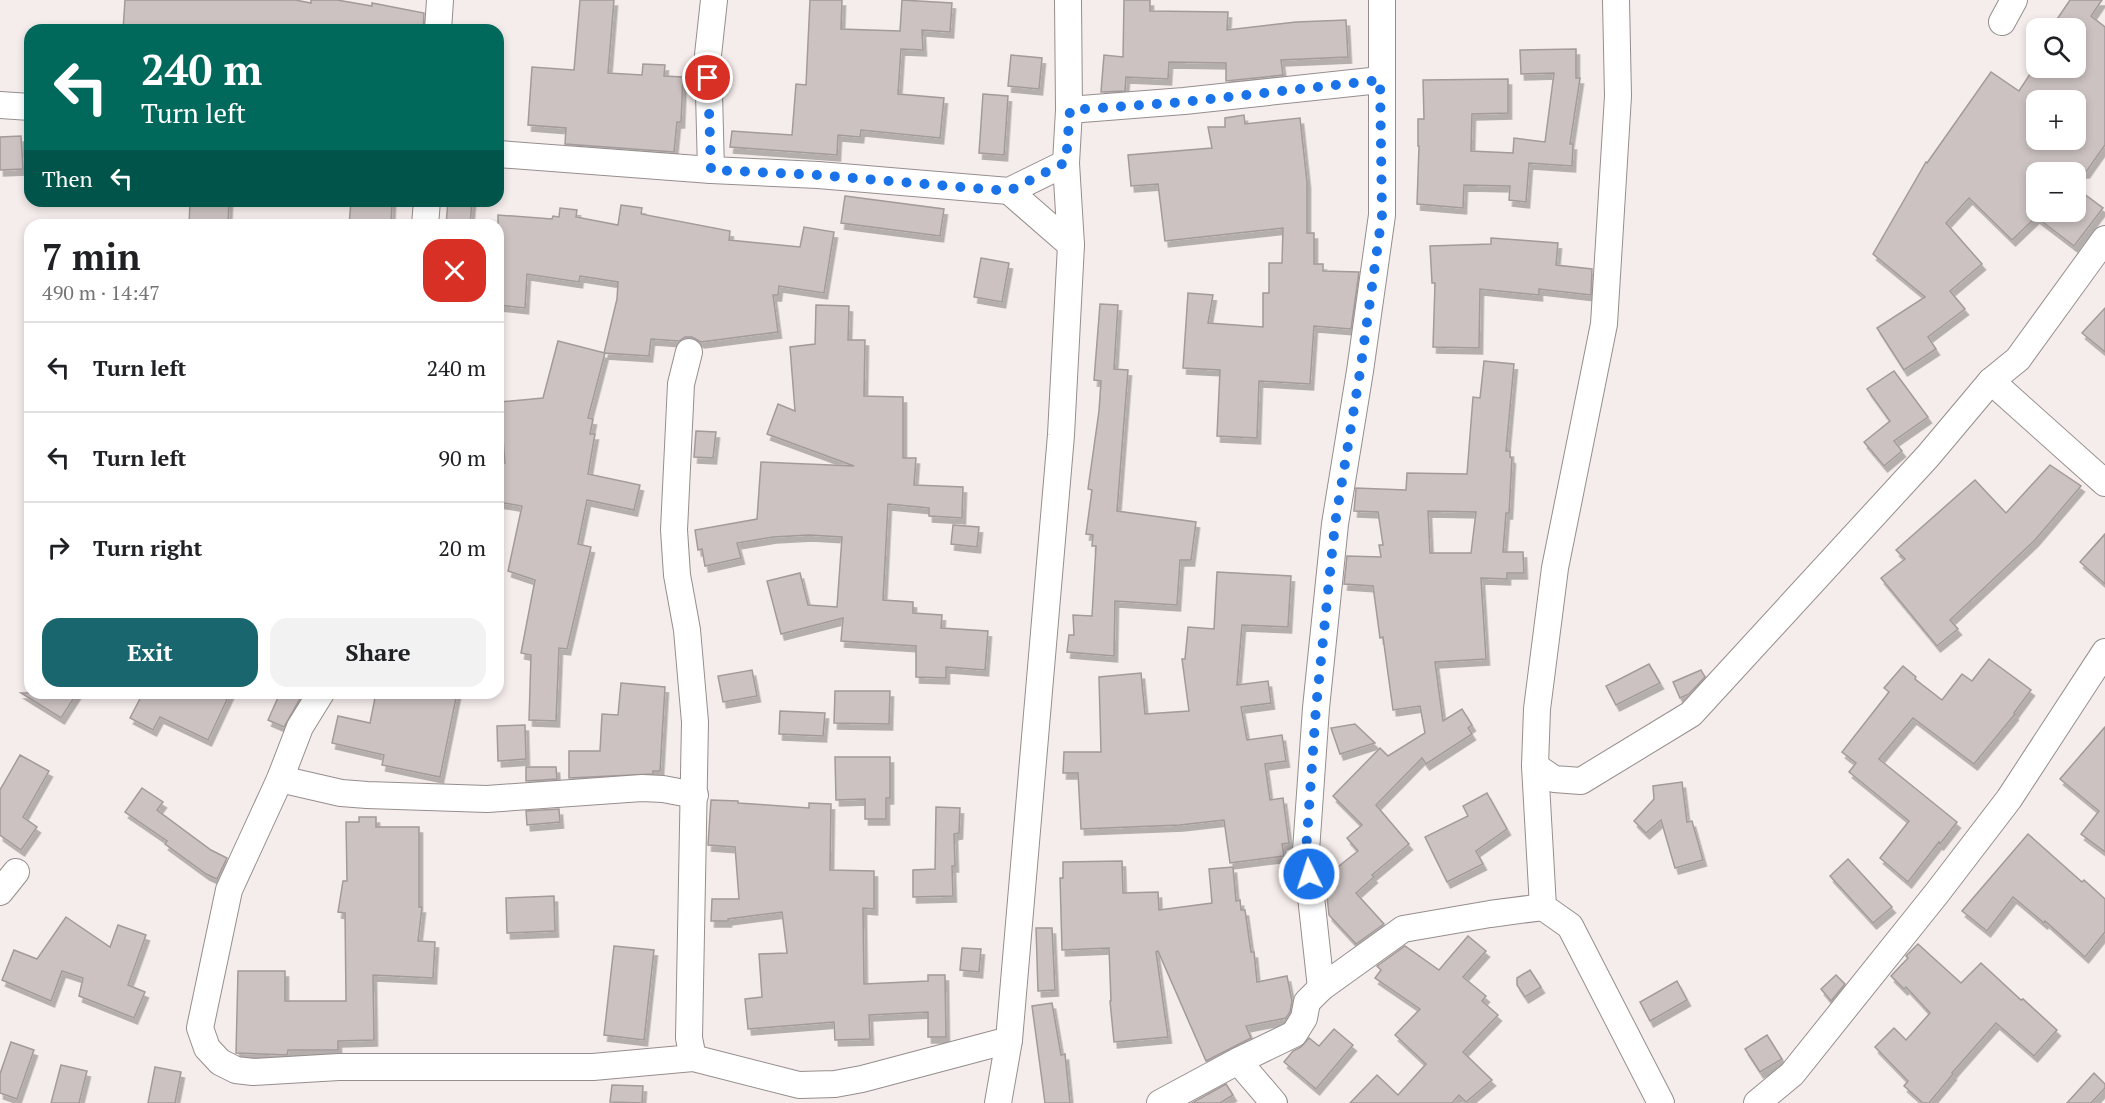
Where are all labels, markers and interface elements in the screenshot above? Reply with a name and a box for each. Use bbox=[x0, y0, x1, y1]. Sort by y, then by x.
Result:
map controls bbox=[2026, 18, 2086, 222]
button: search bbox=[2026, 18, 2086, 78]
text: 240 m bbox=[141, 41, 262, 97]
icon: left bbox=[42, 48, 120, 126]
pin bbox=[682, 52, 733, 103]
icon: arrive bbox=[691, 61, 724, 94]
button: + bbox=[2026, 90, 2086, 150]
text: Turn left bbox=[141, 95, 246, 131]
icon: left bbox=[105, 162, 138, 195]
button: − bbox=[2026, 162, 2086, 222]
text: Then bbox=[42, 164, 93, 193]
text: 7 min bbox=[42, 233, 140, 280]
button: close bbox=[423, 239, 486, 302]
text: 490 m · 14:47 bbox=[42, 279, 160, 306]
icon: left bbox=[42, 351, 75, 384]
text: Turn left bbox=[93, 353, 186, 382]
text: 240 m bbox=[426, 353, 486, 382]
icon: left bbox=[42, 441, 75, 474]
text: Turn left bbox=[93, 443, 186, 472]
text: 90 m bbox=[438, 443, 486, 472]
icon: right bbox=[42, 531, 75, 564]
text: Turn right bbox=[93, 533, 202, 562]
text: 20 m bbox=[438, 533, 486, 562]
button: Exit bbox=[42, 618, 258, 687]
button: Share bbox=[270, 618, 486, 687]
position arrow bbox=[1277, 842, 1341, 906]

